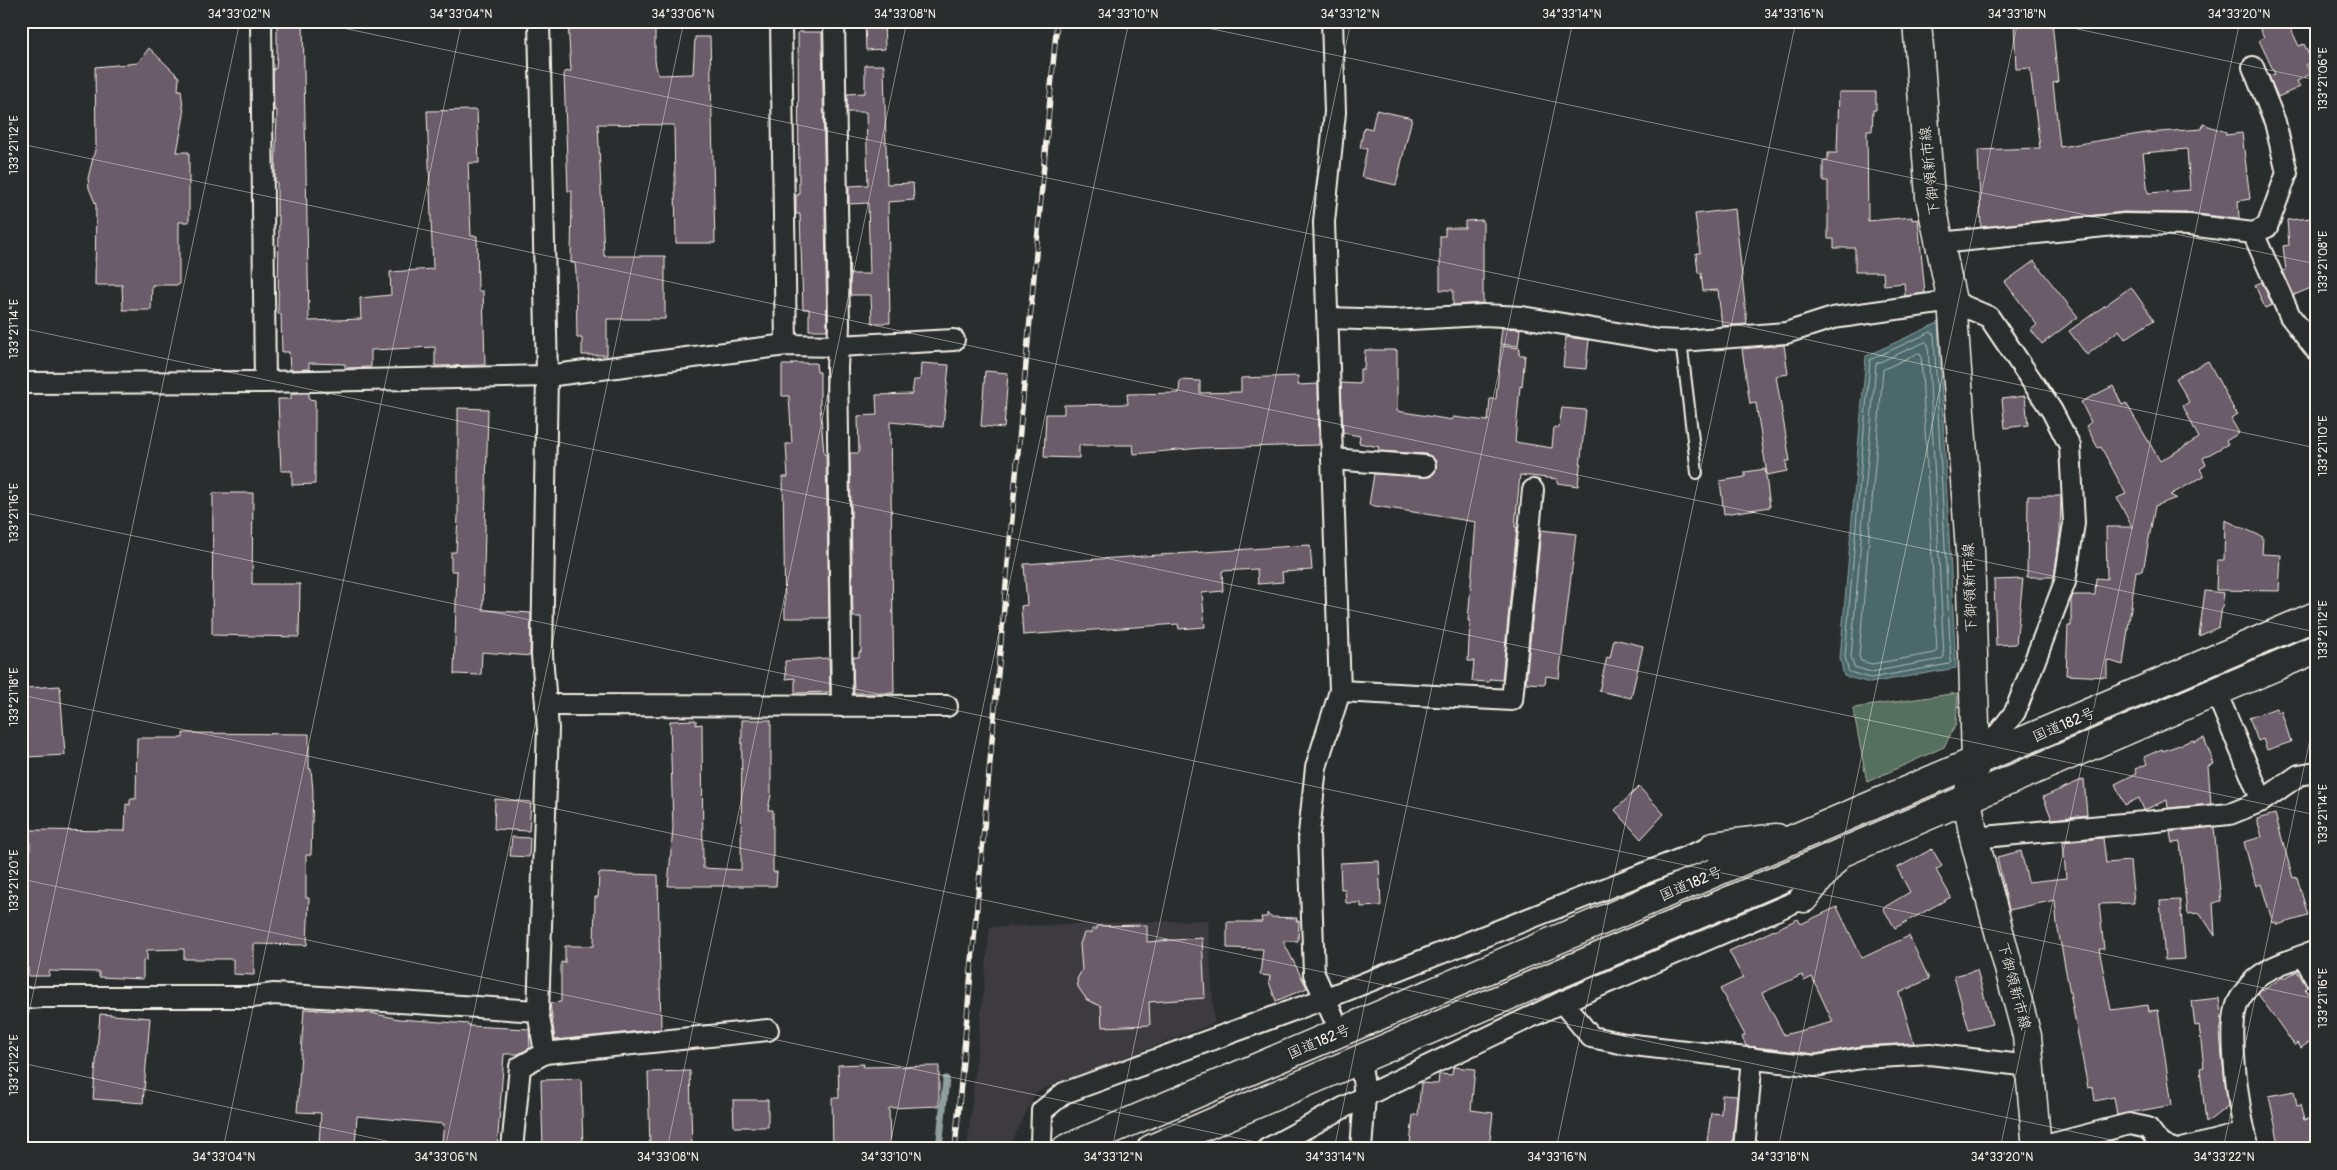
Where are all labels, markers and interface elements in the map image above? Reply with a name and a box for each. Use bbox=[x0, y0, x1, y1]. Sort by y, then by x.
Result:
text: 34°33'02"N bbox=[208, 7, 270, 22]
text: 34°33'04"N bbox=[430, 7, 492, 22]
text: 34°33'06"N bbox=[652, 7, 714, 22]
text: 34°33'08"N bbox=[874, 7, 936, 22]
text: 34°33'10"N bbox=[1098, 7, 1158, 22]
text: 34°33'12"N bbox=[1320, 7, 1380, 22]
text: 34°33'14"N bbox=[1542, 7, 1602, 22]
text: 34°33'16"N bbox=[1764, 7, 1824, 22]
text: 34°33'18"N bbox=[1988, 7, 2046, 22]
text: 34°33'20"N bbox=[2208, 7, 2270, 22]
text: 133°21'06"E bbox=[2316, 47, 2331, 111]
text: 133°21'12"E bbox=[7, 115, 22, 175]
street label: 下御領新市線 bbox=[1916, 125, 1944, 217]
text: 133°21'08"E bbox=[2316, 231, 2331, 293]
text: 133°21'14"E bbox=[7, 299, 22, 359]
text: 133°21'10"E bbox=[2316, 415, 2331, 477]
text: 133°21'16"E bbox=[7, 483, 22, 543]
street label: 下御領新市線 bbox=[1959, 543, 1981, 633]
text: 133°21'12"E bbox=[2316, 600, 2331, 660]
text: 133°21'18"E bbox=[7, 668, 22, 726]
street label: 国道182号 bbox=[2030, 703, 2098, 747]
text: 133°21'14"E bbox=[2316, 784, 2331, 844]
text: 133°21'20"E bbox=[7, 849, 22, 913]
street label: 国道182号 bbox=[1657, 862, 1725, 906]
street label: 下御領新市線 bbox=[1993, 940, 2035, 1032]
text: 133°21'16"E bbox=[2316, 968, 2331, 1028]
street label: 国道182号 bbox=[1285, 1020, 1353, 1064]
text: 133°21'22"E bbox=[7, 1034, 22, 1096]
text: 34°33'04"N bbox=[193, 1150, 255, 1165]
text: 34°33'06"N bbox=[415, 1150, 477, 1165]
text: 34°33'08"N bbox=[637, 1150, 699, 1165]
text: 34°33'10"N bbox=[861, 1150, 921, 1165]
text: 34°33'12"N bbox=[1083, 1150, 1143, 1165]
text: 34°33'14"N bbox=[1305, 1150, 1365, 1165]
text: 34°33'16"N bbox=[1527, 1150, 1587, 1165]
text: 34°33'18"N bbox=[1751, 1150, 1809, 1165]
text: 34°33'20"N bbox=[1971, 1150, 2033, 1165]
text: 34°33'22"N bbox=[2193, 1150, 2255, 1165]

